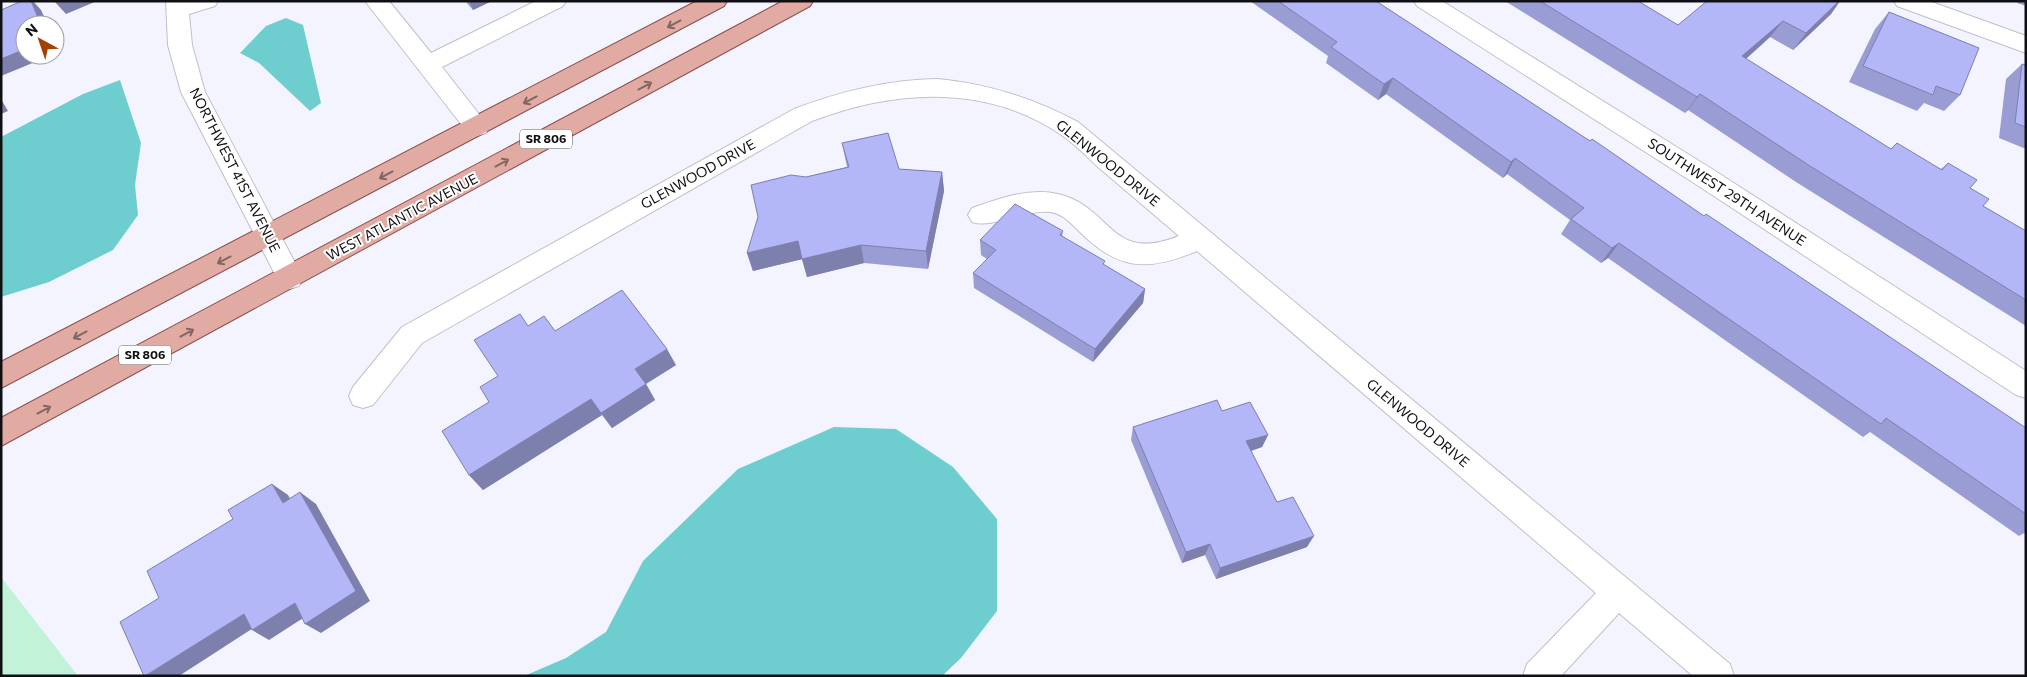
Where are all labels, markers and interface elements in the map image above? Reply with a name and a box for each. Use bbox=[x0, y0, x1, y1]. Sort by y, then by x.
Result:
north arrow bbox=[15, 15, 65, 65]
one-way arrow bbox=[666, 19, 681, 29]
text: N bbox=[22, 20, 41, 40]
one-way arrow bbox=[637, 81, 652, 90]
street label: NORTHWEST 41ST AVENUE bbox=[187, 85, 284, 255]
one-way arrow bbox=[522, 95, 537, 105]
street label: GLENWOOD DRIVE bbox=[1053, 116, 1164, 210]
road number: SR 806 bbox=[520, 130, 572, 148]
street label: SOUTHWEST 29TH AVENUE bbox=[1645, 134, 1810, 249]
street label: GLENWOOD DRIVE bbox=[637, 135, 758, 212]
one-way arrow bbox=[494, 158, 509, 167]
street label: WEST ATLANTIC AVENUE bbox=[323, 169, 480, 264]
one-way arrow bbox=[378, 170, 393, 180]
one-way arrow bbox=[217, 255, 232, 265]
one-way arrow bbox=[180, 328, 195, 338]
one-way arrow bbox=[73, 331, 88, 340]
road number: SR 806 bbox=[119, 346, 171, 364]
street label: GLENWOOD DRIVE bbox=[1364, 375, 1473, 470]
one-way arrow bbox=[36, 405, 51, 414]

